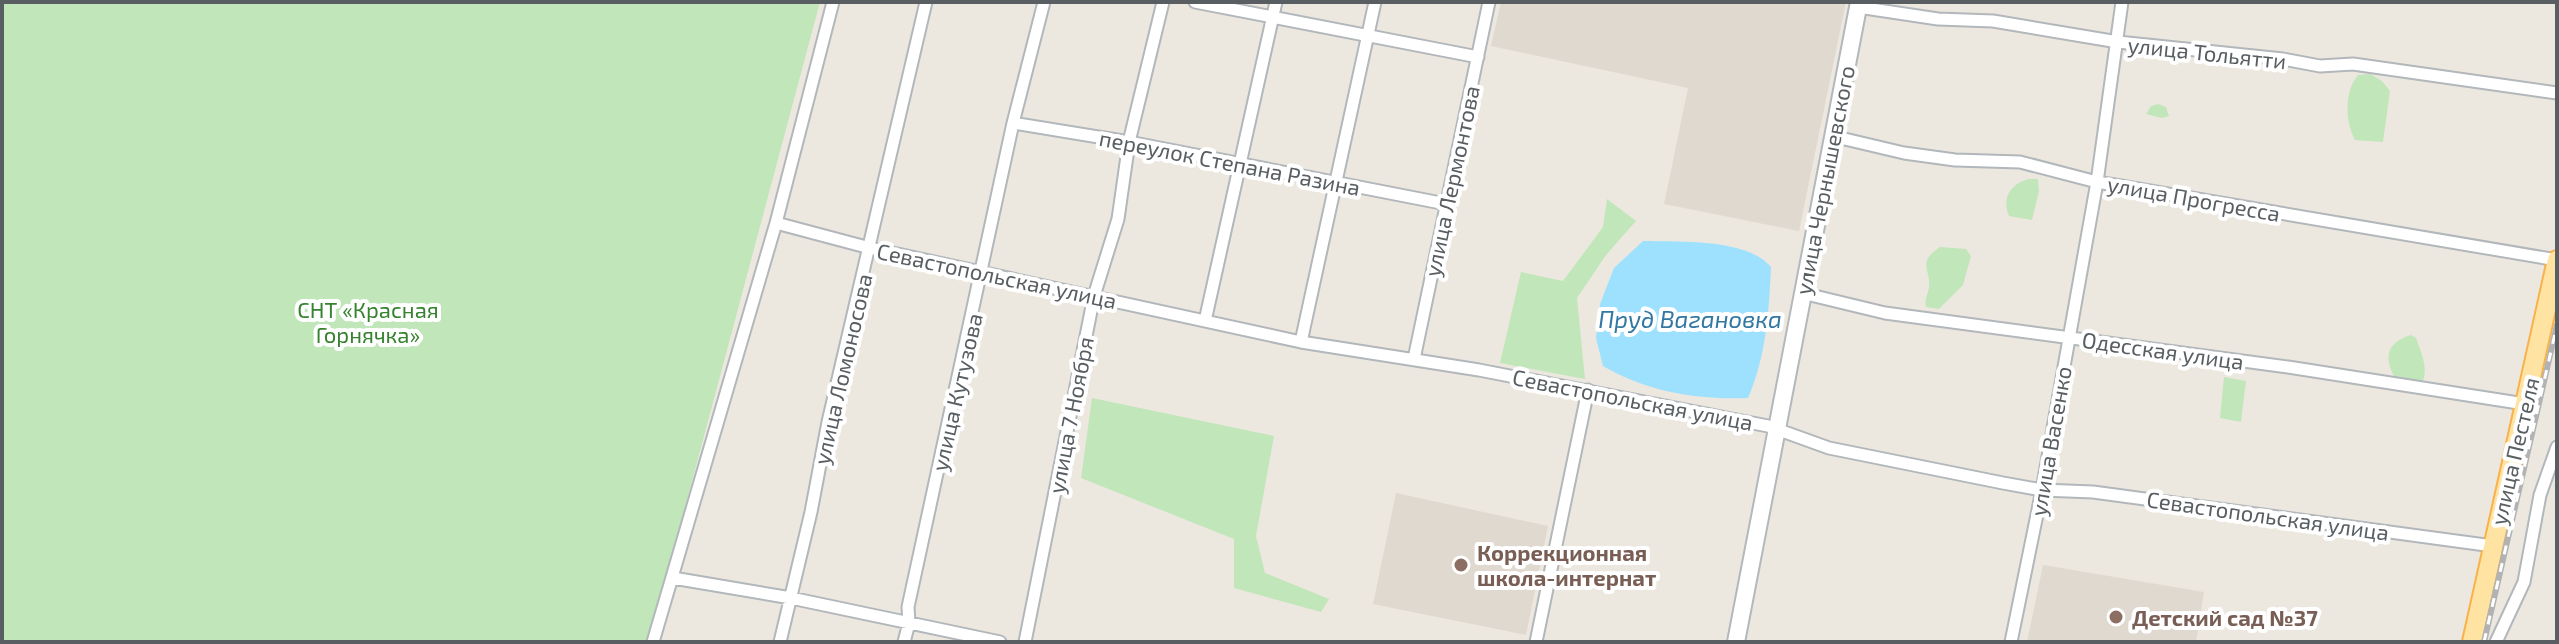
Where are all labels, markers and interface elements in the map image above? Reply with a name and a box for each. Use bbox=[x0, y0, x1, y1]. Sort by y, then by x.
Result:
street label: улица Тольятти bbox=[2126, 31, 2288, 74]
street label: улица Чернышевского bbox=[1789, 63, 1860, 297]
street label: улица Лермонтова bbox=[1418, 83, 1485, 279]
street label: переулок Степана Разина bbox=[1097, 124, 1363, 201]
street label: улица Прогресса bbox=[2105, 170, 2282, 227]
street label: Севастопольская улица bbox=[875, 237, 1119, 314]
street label: улица Ломоносова bbox=[807, 271, 878, 467]
park label: СНТ «Красная Горнячка» bbox=[297, 296, 439, 347]
water label: Пруд Вагановка bbox=[1598, 304, 1782, 333]
street label: улица Кутузова bbox=[925, 311, 988, 474]
street label: Одесская улица bbox=[2080, 326, 2245, 375]
street label: улица 7 Ноября bbox=[1042, 334, 1099, 496]
street label: Севастопольская улица bbox=[1510, 363, 1755, 436]
street label: улица Васенко bbox=[2024, 364, 2077, 518]
street label: улица Пестеля bbox=[2484, 375, 2545, 528]
street label: Севастопольская улица bbox=[2145, 485, 2391, 546]
place label: Коррекционная школа-интернат bbox=[1477, 539, 1656, 590]
marker: Коррекционная школа-интернат bbox=[1452, 556, 1470, 574]
place label: Детский сад №37 bbox=[2132, 604, 2318, 630]
marker: Детский сад №37 bbox=[2107, 608, 2125, 626]

